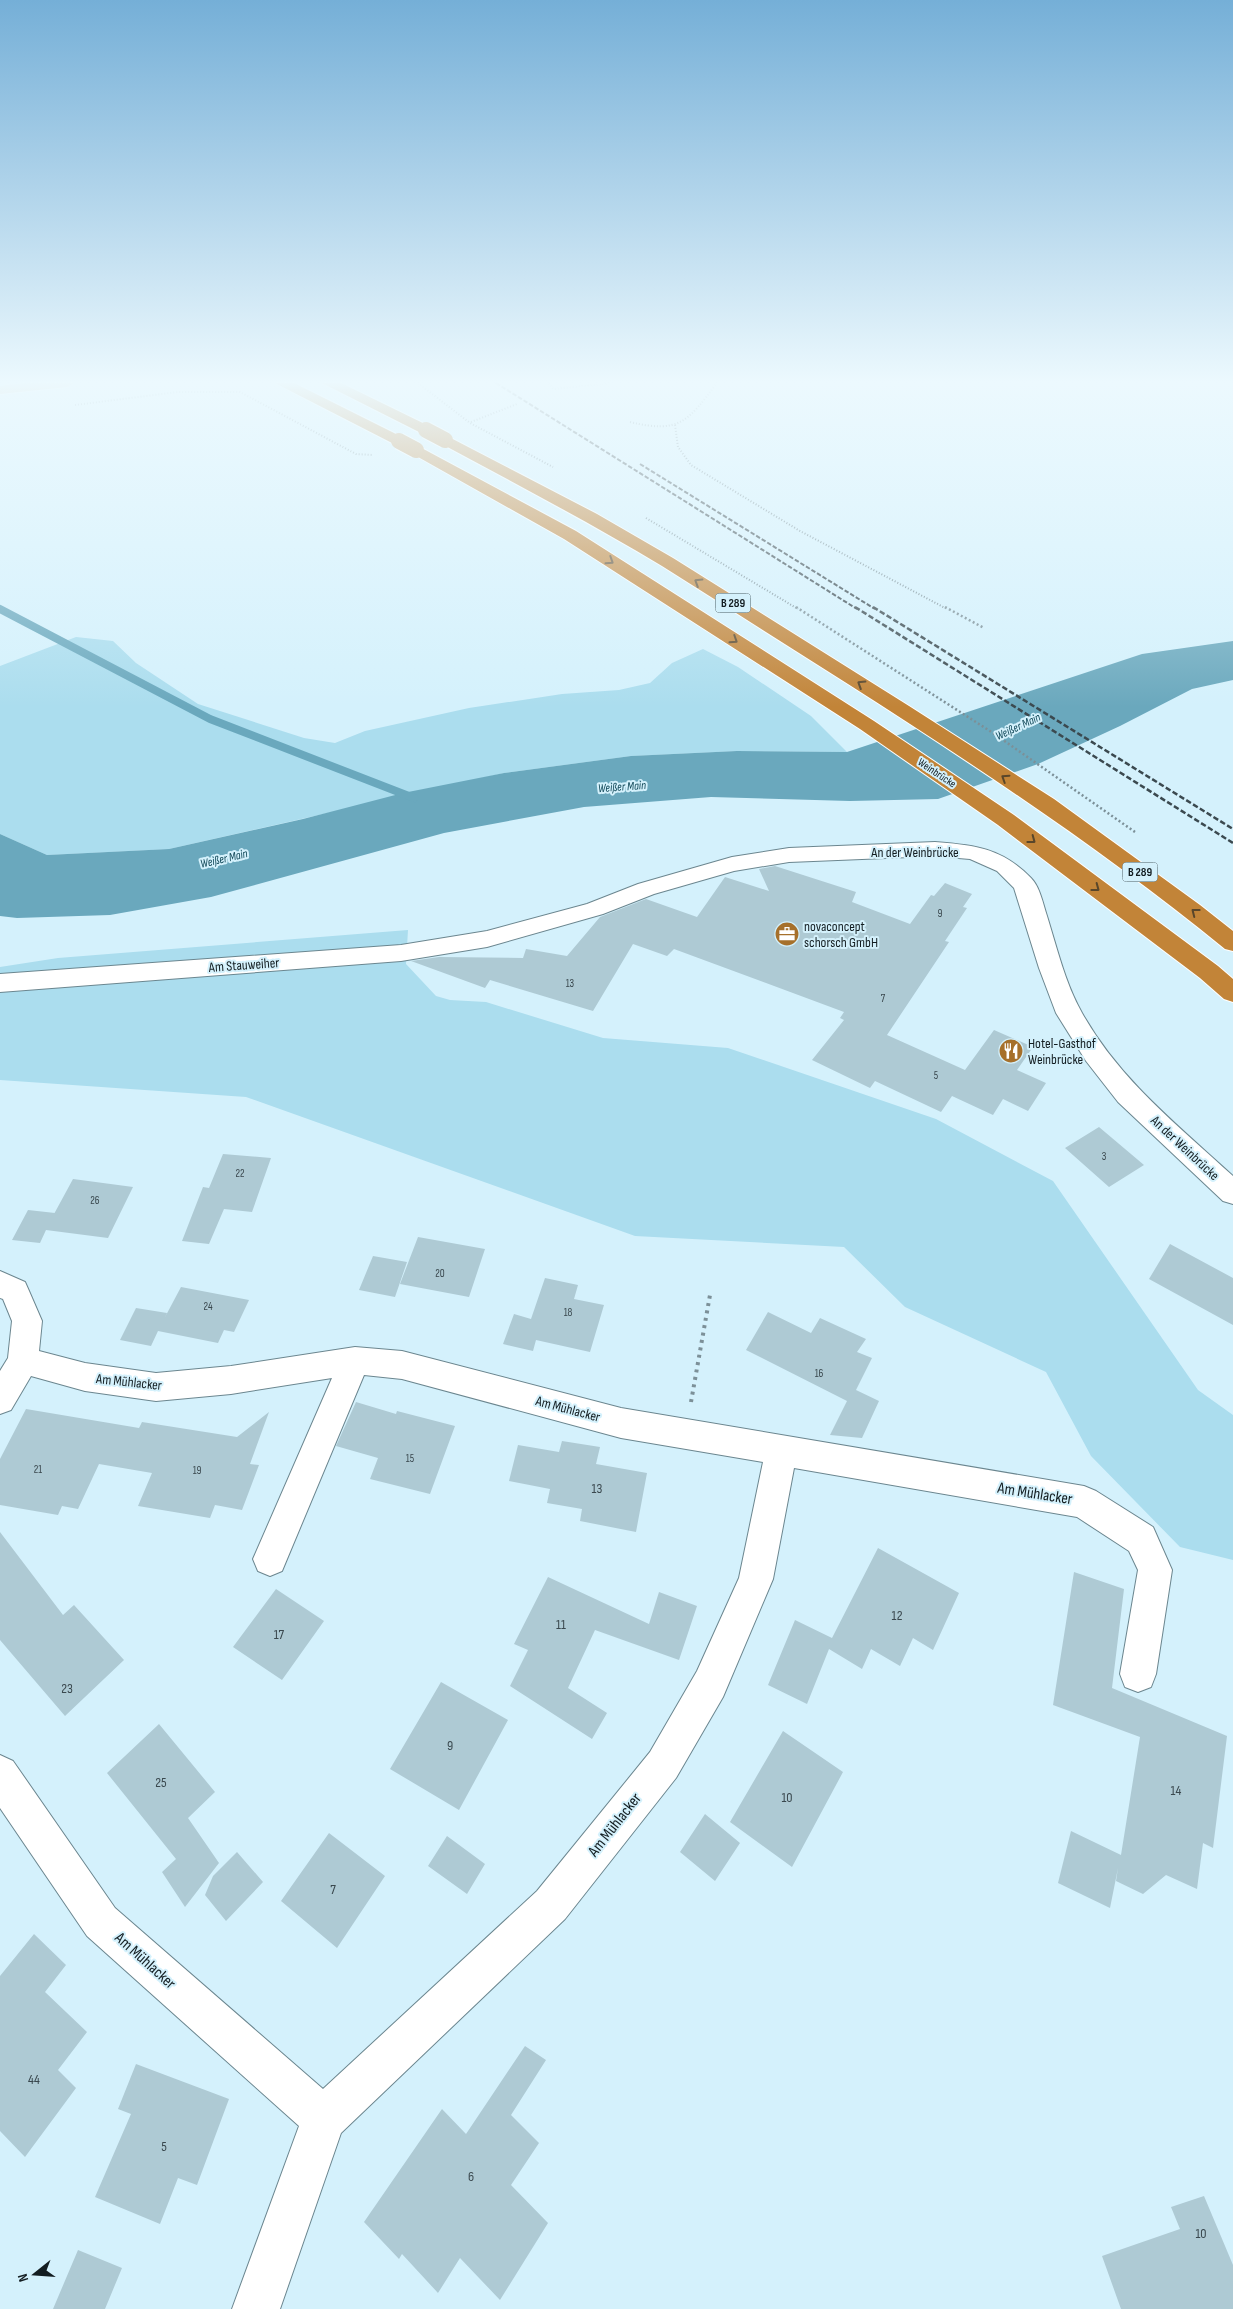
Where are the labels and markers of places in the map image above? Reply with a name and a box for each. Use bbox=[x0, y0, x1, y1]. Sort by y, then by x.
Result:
place label: novaconcept schorsch GmbH bbox=[804, 918, 878, 951]
office icon: novaconcept schorsch GmbH bbox=[774, 921, 800, 947]
place label: Hotel-Gasthof Weinbrücke bbox=[1028, 1035, 1097, 1068]
restaurant icon: Hotel-Gasthof Weinbrücke bbox=[998, 1038, 1024, 1064]

